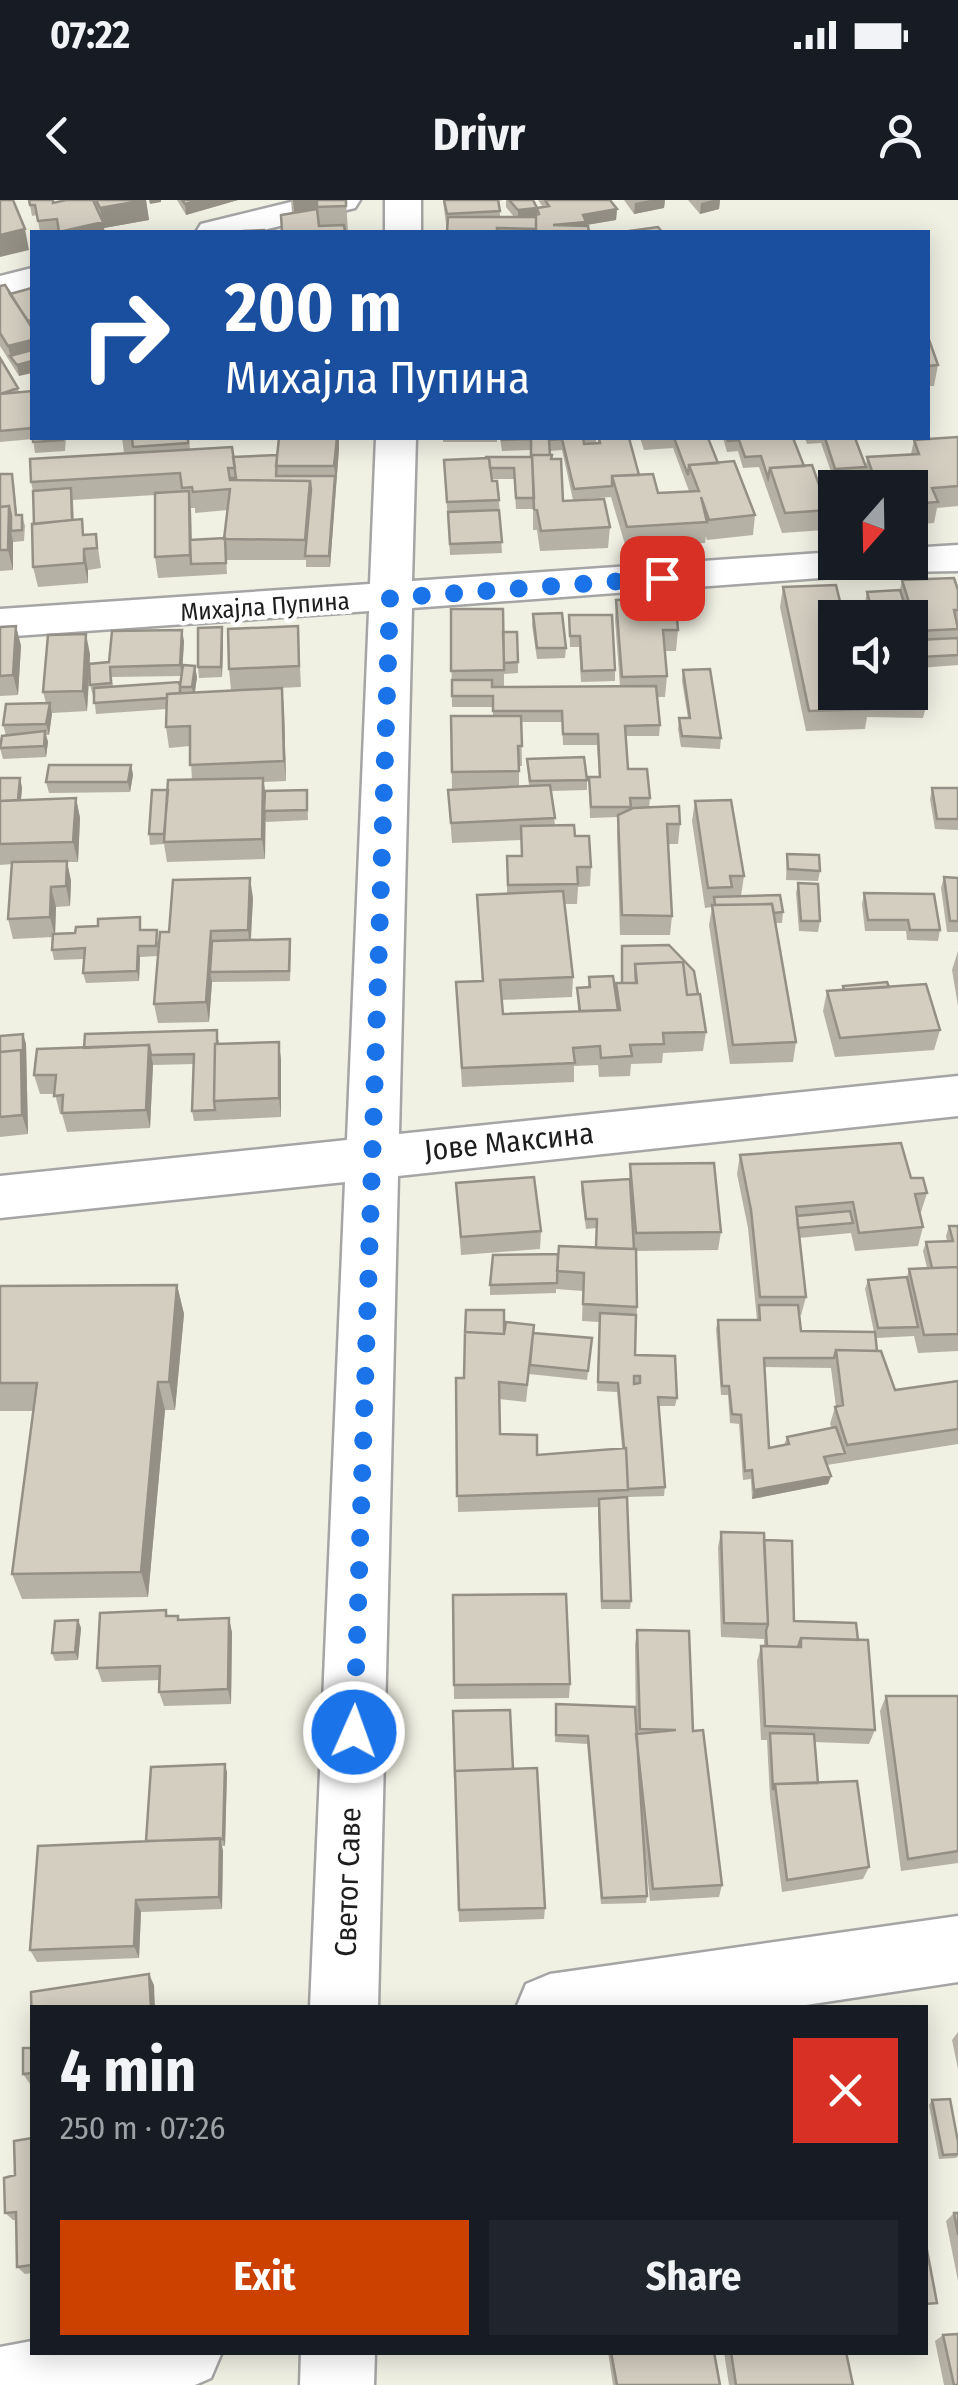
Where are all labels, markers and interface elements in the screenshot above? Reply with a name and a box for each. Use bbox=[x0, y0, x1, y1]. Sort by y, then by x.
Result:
text: 07:22 bbox=[50, 12, 130, 58]
icon: back bbox=[30, 108, 85, 163]
text: Drivr bbox=[433, 108, 525, 162]
icon: person bbox=[873, 108, 928, 163]
text: 200 m bbox=[225, 266, 402, 350]
icon: right bbox=[60, 270, 190, 400]
text: Михајла Пупина bbox=[225, 351, 530, 405]
north arrow bbox=[818, 470, 928, 580]
map controls bbox=[818, 470, 928, 710]
pin bbox=[620, 536, 705, 621]
icon: arrive bbox=[635, 551, 690, 606]
street label: Михајла Пупина bbox=[179, 586, 351, 628]
button: sound bbox=[818, 600, 928, 710]
street label: Јове Максина bbox=[422, 1115, 596, 1169]
position arrow bbox=[302, 1680, 406, 1784]
street label: Светог Саве bbox=[327, 1807, 369, 1957]
text: 4 min bbox=[60, 2035, 196, 2107]
button: close bbox=[793, 2038, 898, 2143]
text: 250 m · 07:26 bbox=[60, 2109, 225, 2147]
button: Exit bbox=[60, 2220, 469, 2335]
button: Share bbox=[489, 2220, 898, 2335]

